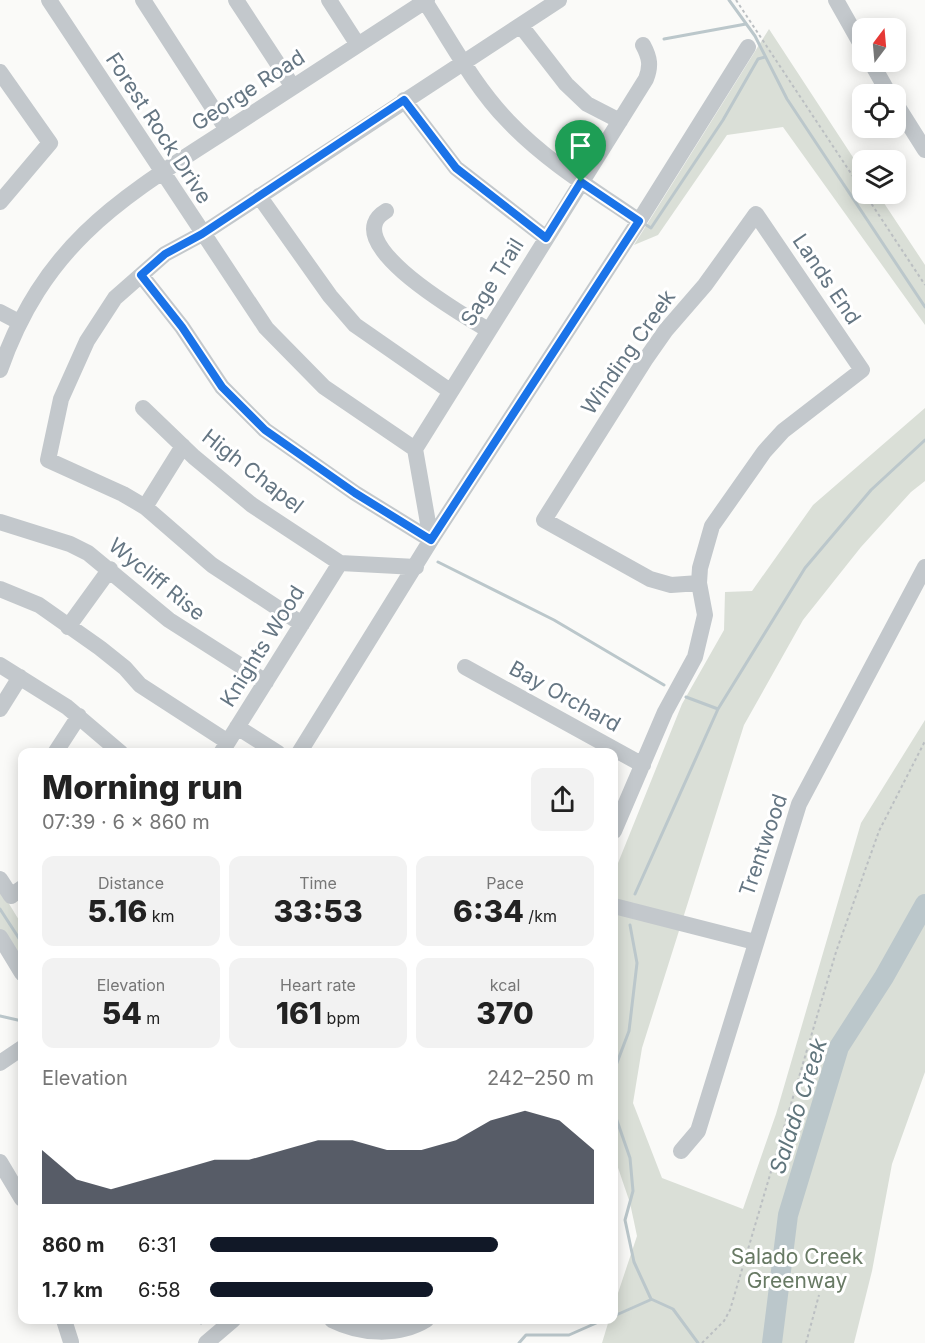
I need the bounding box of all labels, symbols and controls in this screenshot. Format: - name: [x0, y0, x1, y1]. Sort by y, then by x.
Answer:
- north arrow: [852, 18, 906, 72]
- map controls: [852, 18, 906, 204]
- street label: George Road: [187, 44, 309, 136]
- street label: Forest Rock Drive: [101, 48, 217, 208]
- button: locate: [852, 84, 906, 138]
- pin: [555, 120, 606, 182]
- icon: arrive: [564, 129, 597, 162]
- button: layers: [852, 150, 906, 204]
- street label: Lands End: [788, 229, 866, 329]
- street label: Sage Trail: [455, 234, 529, 330]
- street label: Winding Creek: [576, 285, 680, 419]
- street label: High Chapel: [197, 424, 309, 518]
- street label: Wycliff Rise: [104, 533, 210, 625]
- street label: Knights Wood: [215, 581, 309, 711]
- street label: Bay Orchard: [505, 655, 625, 737]
- text: Morning run: [42, 767, 243, 807]
- button: share: [531, 768, 594, 831]
- street label: Trentwood: [734, 791, 792, 899]
- text: 07:39 · 6 × 860 m: [42, 810, 210, 834]
- text: Distance: [98, 873, 164, 893]
- text: Time: [299, 873, 337, 893]
- text: Pace: [486, 873, 524, 893]
- text: 5.16: [87, 893, 147, 929]
- text: 33:53: [273, 893, 363, 929]
- text: 6:34: [453, 893, 524, 929]
- text: km: [147, 906, 175, 926]
- text: /km: [524, 906, 557, 926]
- text: Elevation: [97, 975, 165, 995]
- text: Heart rate: [280, 975, 356, 995]
- text: kcal: [490, 975, 520, 995]
- text: 54: [102, 995, 142, 1031]
- text: 161: [276, 995, 322, 1031]
- text: 370: [476, 995, 534, 1031]
- text: m: [142, 1008, 160, 1028]
- text: bpm: [322, 1008, 360, 1028]
- water label: Salado Creek: [764, 1034, 832, 1177]
- text: Elevation: [42, 1066, 128, 1090]
- text: 242–250 m: [487, 1066, 594, 1090]
- text: 860 m: [42, 1233, 104, 1257]
- text: 6:31: [138, 1233, 177, 1257]
- park label: Salado Creek Greenway: [731, 1244, 864, 1293]
- text: 1.7 km: [42, 1278, 103, 1302]
- text: 6:58: [138, 1278, 181, 1302]

